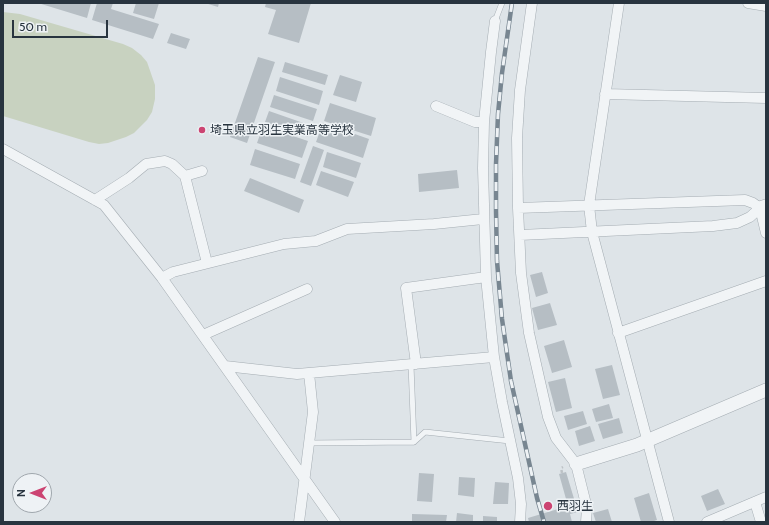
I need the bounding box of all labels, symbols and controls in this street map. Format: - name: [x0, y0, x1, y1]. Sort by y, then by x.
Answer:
- scale bar: [14, 12, 110, 38]
- text: 50 m: [19, 19, 47, 34]
- place label: 埼玉県立羽生実業高等学校: [210, 123, 354, 137]
- marker: 埼玉県立羽生実業高等学校: [197, 125, 207, 135]
- north arrow: [12, 473, 52, 513]
- text: N: [14, 489, 28, 497]
- place label: 西羽生: [557, 499, 593, 513]
- marker: 西羽生: [542, 500, 554, 512]

